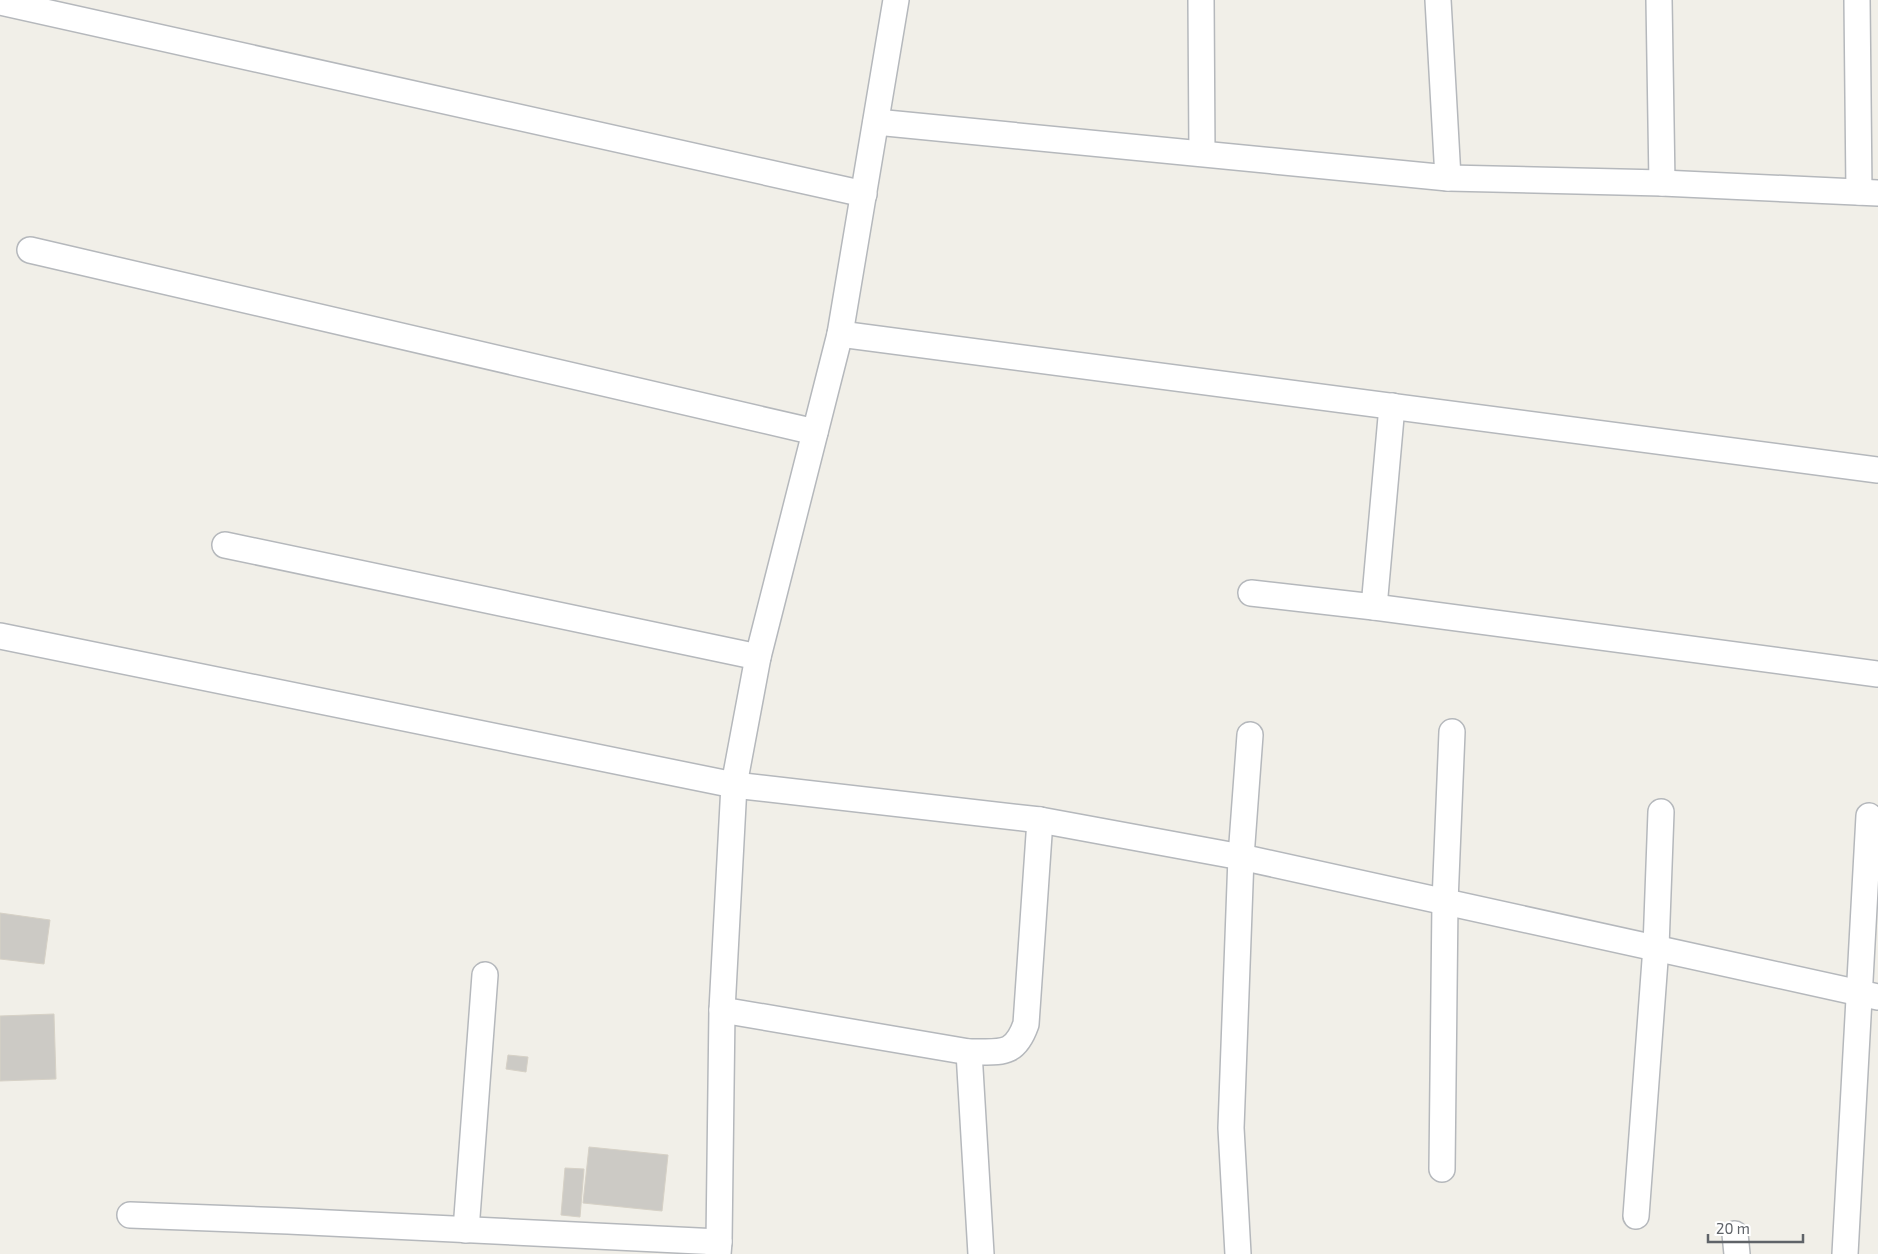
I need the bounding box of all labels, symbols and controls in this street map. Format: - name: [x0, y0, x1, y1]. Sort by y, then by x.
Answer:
- scale bar: [1708, 1212, 1803, 1244]
- text: 20 m: [1716, 1219, 1750, 1237]

